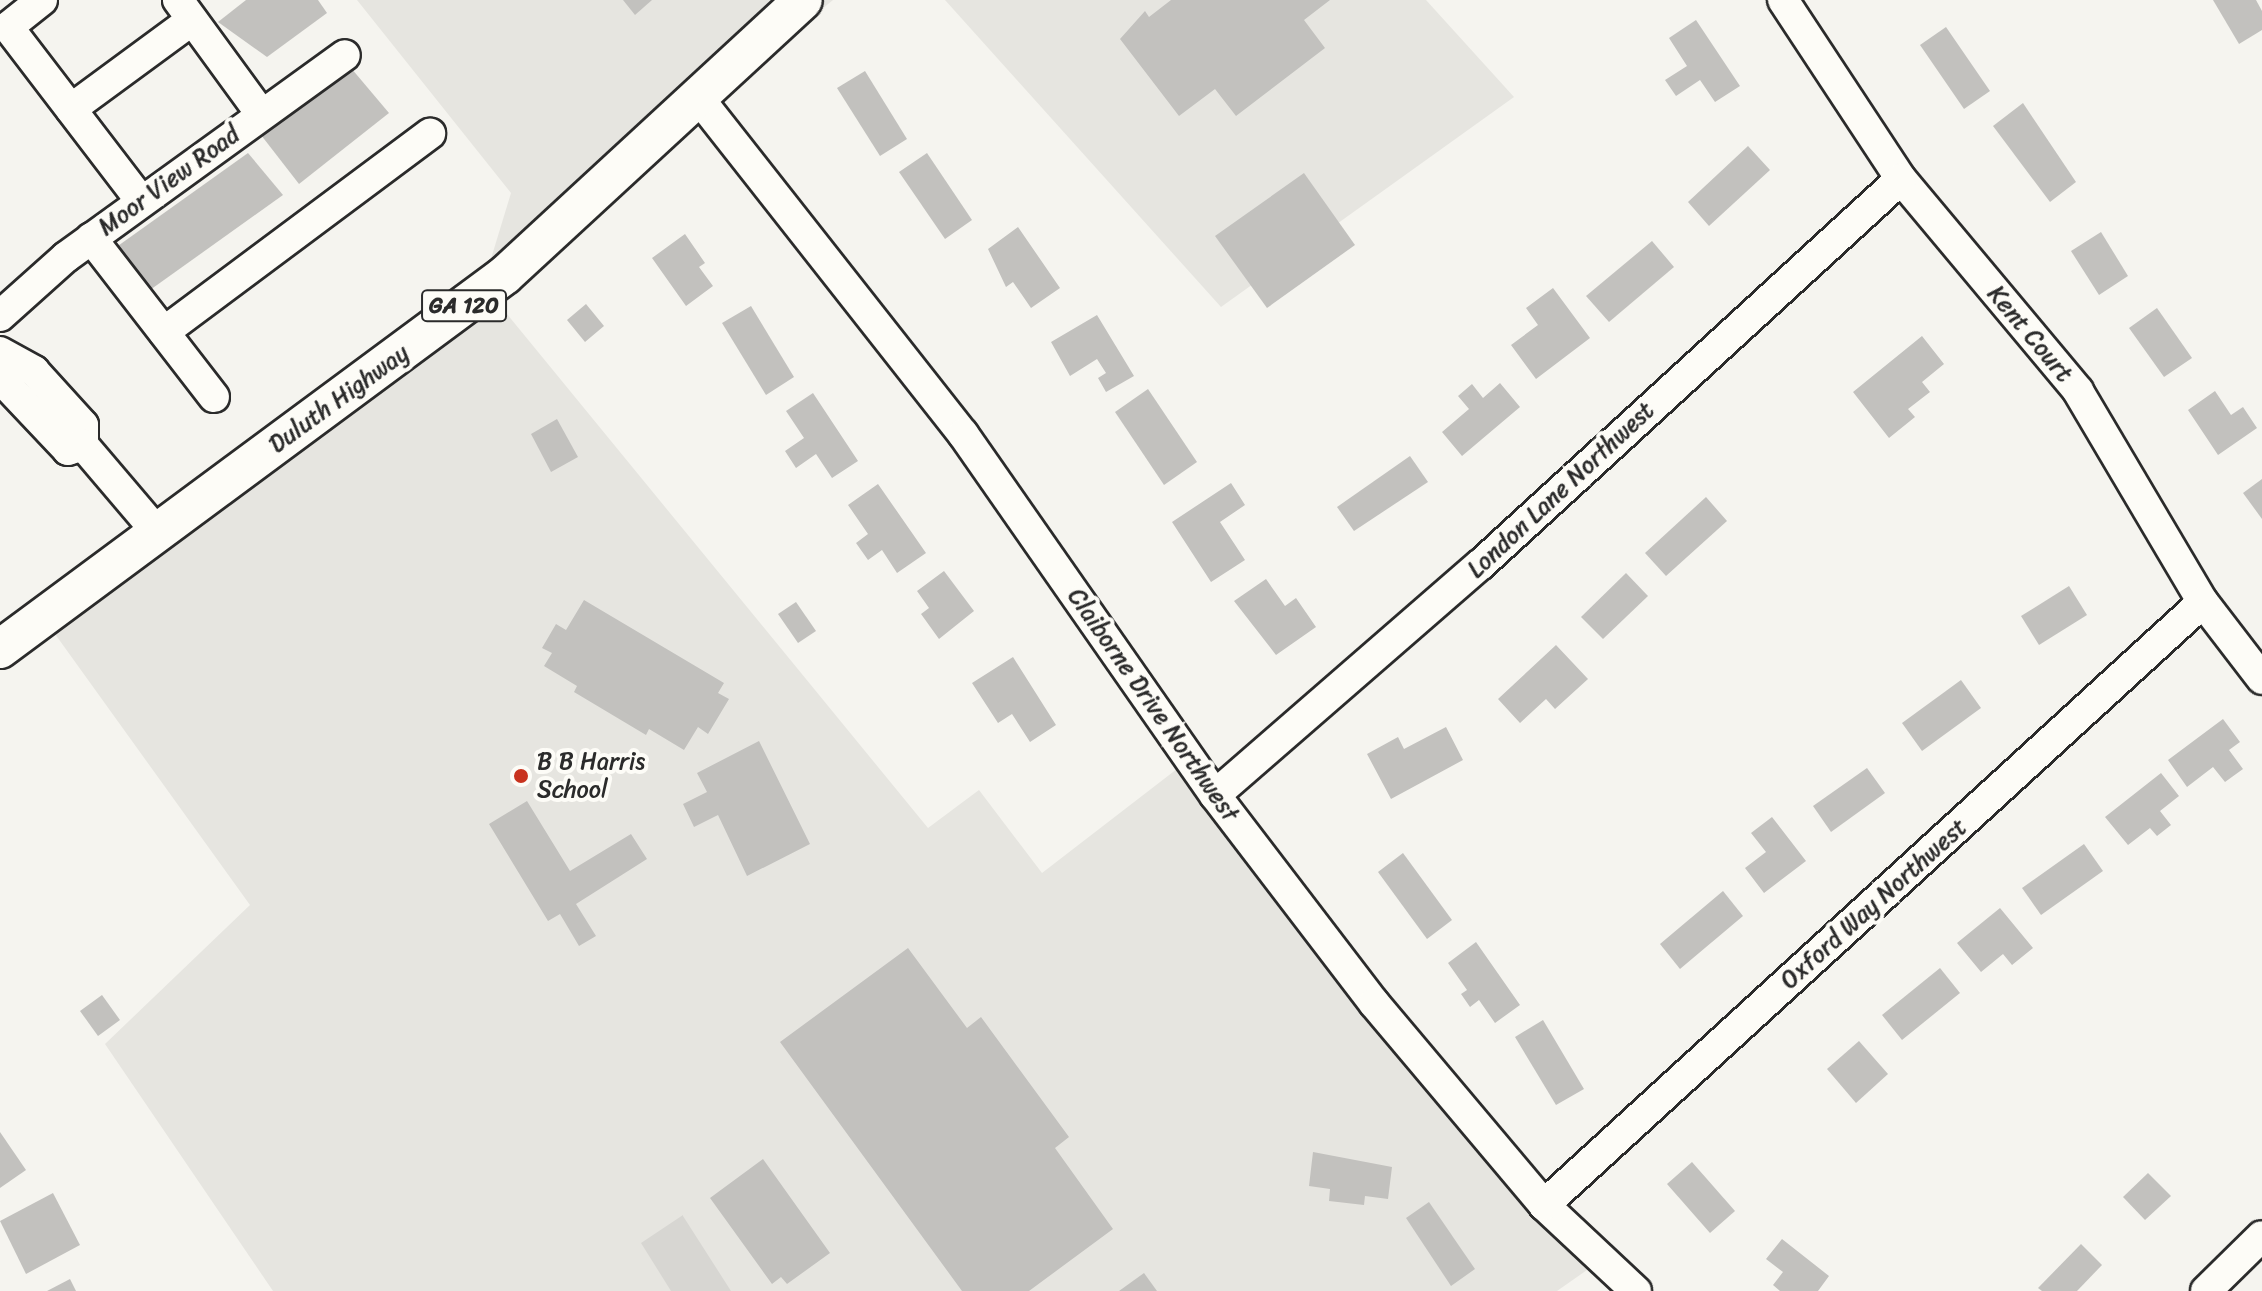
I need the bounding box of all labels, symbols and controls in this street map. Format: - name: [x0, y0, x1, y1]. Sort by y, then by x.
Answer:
- street label: Moor View Road: [93, 120, 245, 242]
- street label: Kent Court: [1981, 280, 2079, 388]
- road number: GA 120: [420, 288, 508, 324]
- street label: Duluth Highway: [264, 339, 414, 459]
- street label: London Lane Northwest: [1461, 395, 1661, 585]
- street label: Claiborne Drive Northwest: [1061, 583, 1245, 827]
- place label: B B Harris School: [537, 748, 645, 804]
- marker: B B Harris School: [512, 767, 530, 785]
- street label: Oxford Way Northwest: [1775, 813, 1973, 995]

